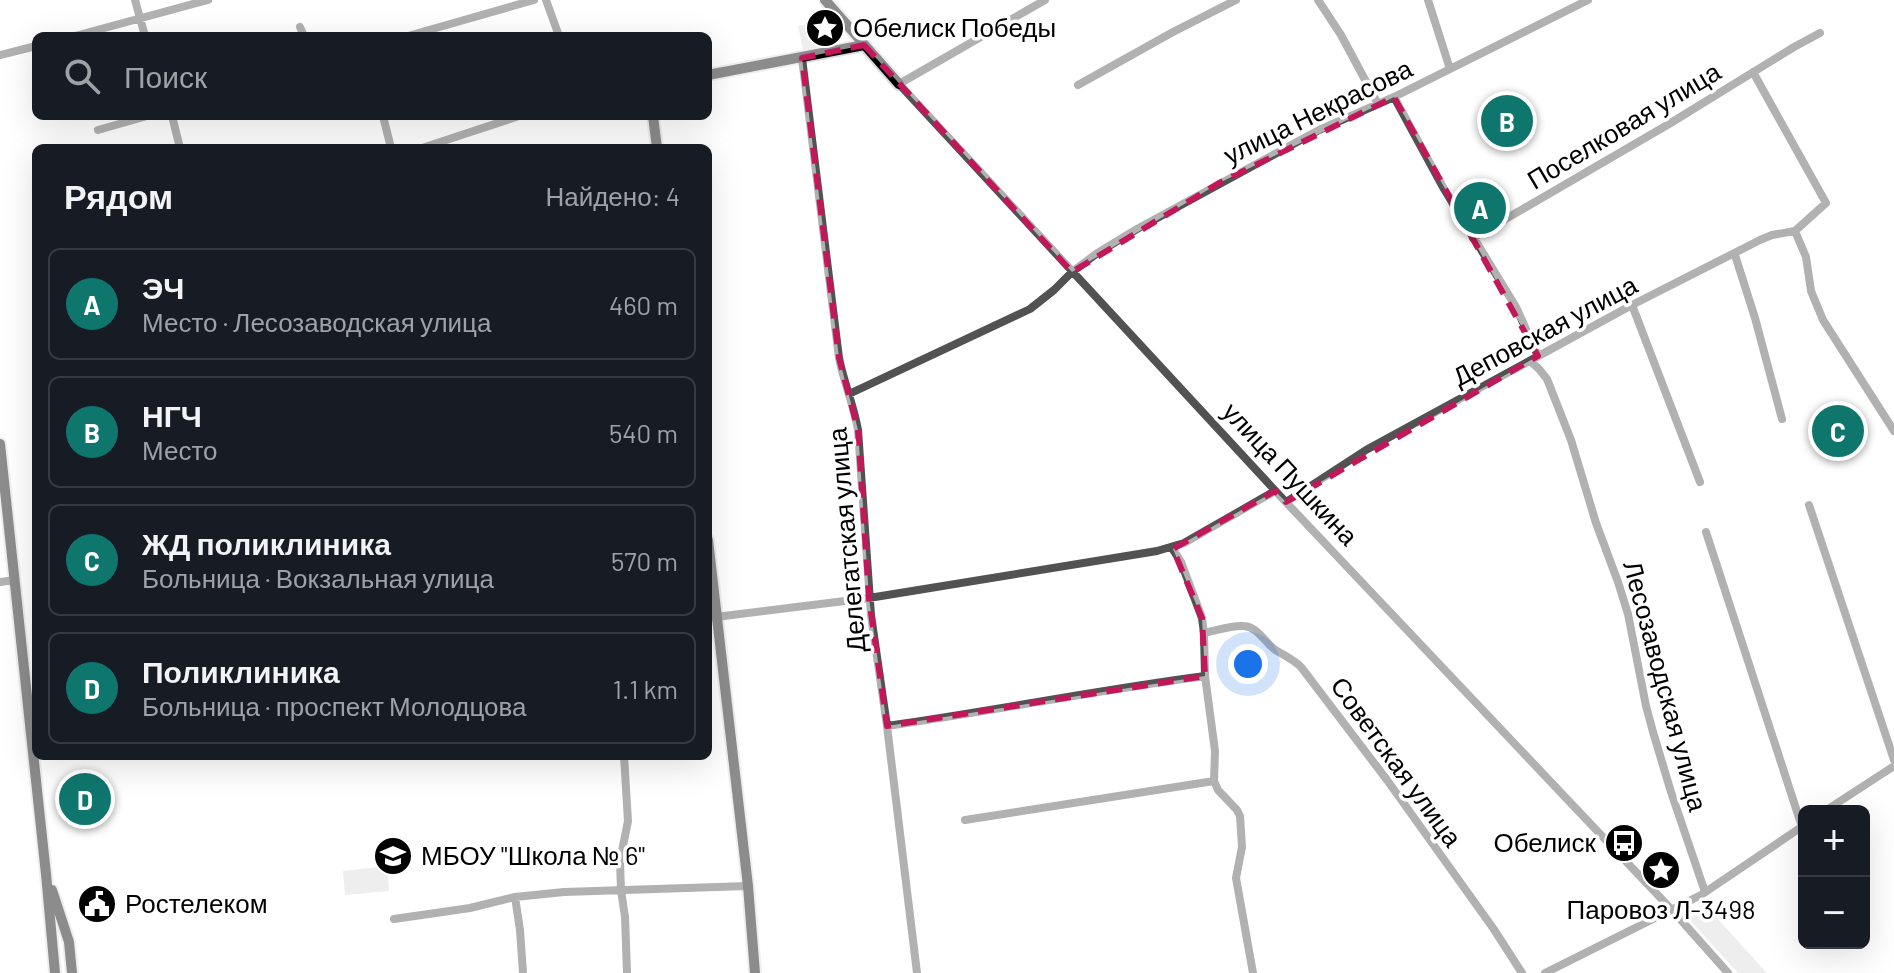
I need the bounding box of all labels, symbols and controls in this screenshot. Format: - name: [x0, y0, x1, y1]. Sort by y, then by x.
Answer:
- place icon: Обелиск Победы: [804, 7, 846, 49]
- place label: Обелиск Победы: [853, 11, 1056, 42]
- search box: [32, 32, 712, 120]
- street label: улица Некрасова: [1218, 51, 1417, 170]
- icon: search: [60, 54, 104, 98]
- street label: Поселковая улица: [1521, 55, 1726, 195]
- text: Поиск: [124, 58, 207, 94]
- pin: B: [1481, 91, 1533, 151]
- text: Рядом: [64, 175, 173, 216]
- pin: A: [1454, 178, 1506, 238]
- text: Найдено: 4: [545, 180, 680, 211]
- street label: Деповская улица: [1447, 268, 1642, 391]
- text: ЭЧ: [142, 269, 184, 305]
- text: A: [83, 289, 101, 320]
- text: 460 m: [609, 289, 678, 320]
- text: Место · Лесозаводская улица: [142, 306, 491, 337]
- street label: улица Пушкина: [1217, 395, 1366, 551]
- text: НГЧ: [142, 397, 202, 433]
- pin: C: [1812, 401, 1864, 461]
- text: B: [84, 417, 100, 448]
- text: 540 m: [609, 417, 678, 448]
- street label: Делегатская улица: [820, 426, 871, 654]
- text: Место: [142, 434, 218, 465]
- text: ЖД поликлиника: [142, 525, 391, 561]
- text: C: [84, 545, 100, 576]
- text: 570 m: [611, 545, 678, 576]
- street label: Лесозаводская улица: [1618, 557, 1715, 815]
- text: Больница · Вокзальная улица: [142, 562, 494, 593]
- your location: [1228, 644, 1268, 684]
- text: Поликлиника: [142, 653, 340, 689]
- street label: Советская улица: [1325, 670, 1469, 852]
- text: D: [84, 673, 100, 704]
- text: 1.1 km: [613, 673, 678, 704]
- text: Больница · проспект Молодцова: [142, 690, 526, 721]
- pin: D: [59, 769, 111, 829]
- map controls: [1798, 805, 1870, 949]
- button: +: [1798, 805, 1870, 877]
- bus stop icon: Обелиск: [1603, 822, 1645, 864]
- place label: Обелиск: [1494, 826, 1597, 857]
- school or university icon: МБОУ "Школа № 6": [372, 835, 414, 877]
- place label: МБОУ "Школа № 6": [421, 839, 645, 870]
- place icon: Паровоз Л-3498: [1640, 849, 1682, 891]
- button: −: [1798, 877, 1870, 949]
- public building icon: Ростелеком: [76, 883, 118, 925]
- place label: Ростелеком: [125, 887, 268, 918]
- place label: Паровоз Л-3498: [1567, 893, 1756, 924]

